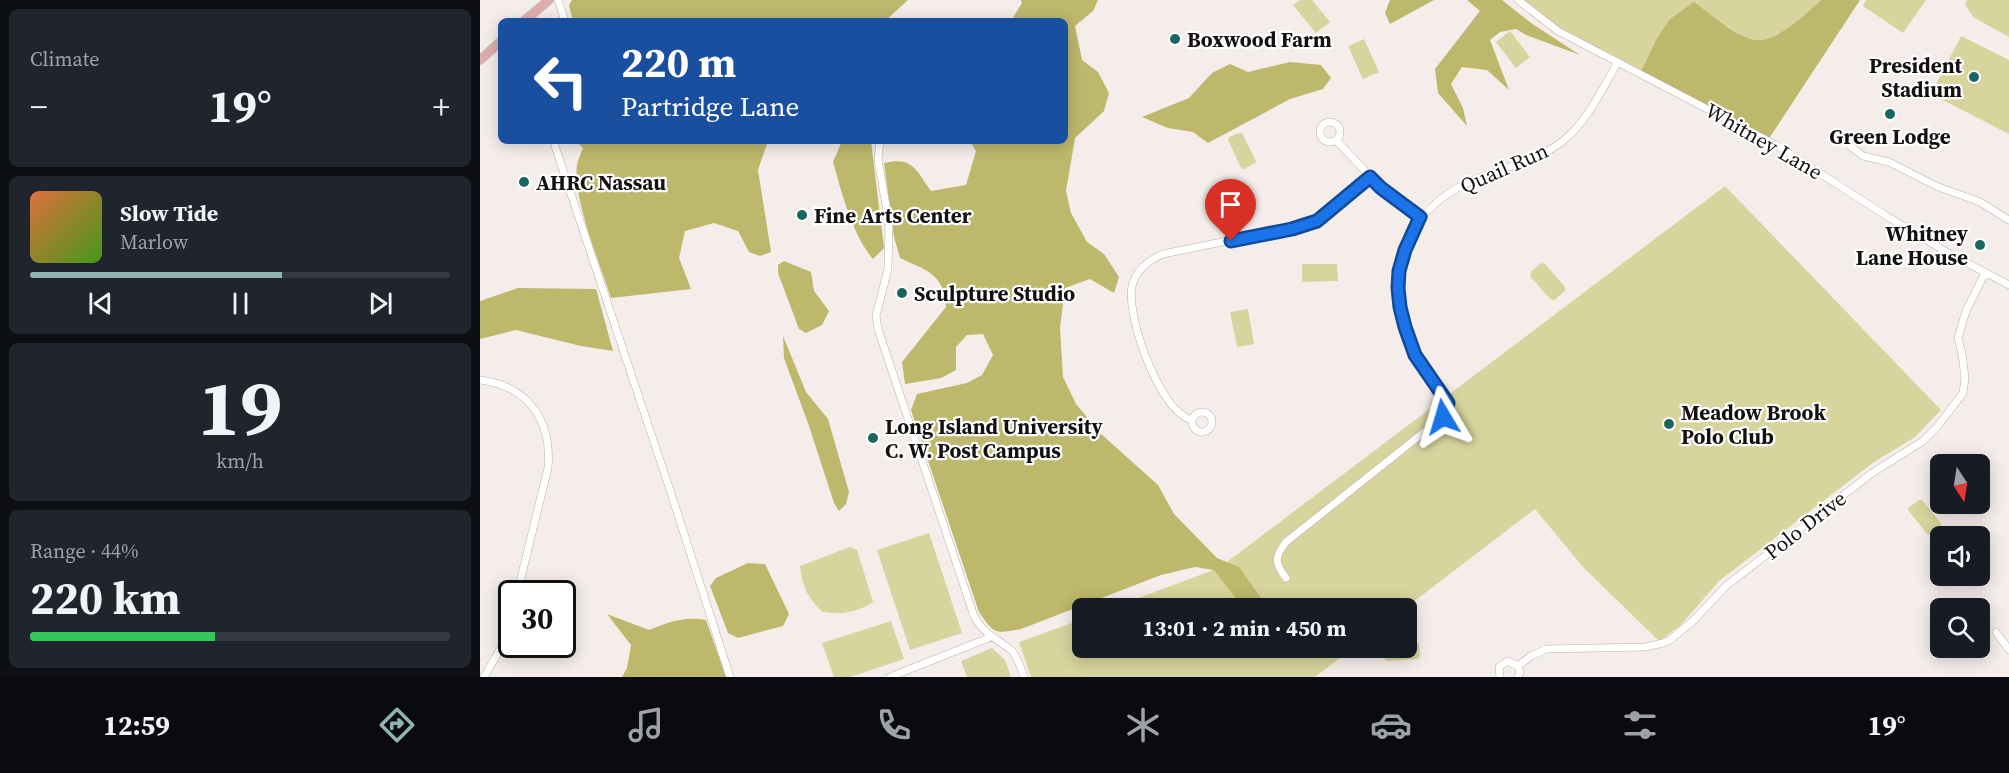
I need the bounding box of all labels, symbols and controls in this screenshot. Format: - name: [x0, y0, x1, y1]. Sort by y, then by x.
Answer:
- place label: Boxwood Farm: [1187, 25, 1332, 54]
- marker: Boxwood Farm: [1168, 32, 1182, 46]
- text: 220 m: [621, 33, 736, 91]
- icon: left: [522, 42, 600, 120]
- text: Climate: [30, 45, 99, 73]
- place label: President Stadium: [1869, 51, 1962, 104]
- marker: President Stadium: [1967, 70, 1981, 84]
- text: 19°: [208, 75, 272, 137]
- text: −: [30, 84, 48, 129]
- text: +: [432, 84, 450, 129]
- text: Partridge Lane: [621, 88, 799, 125]
- street label: Whitney Lane: [1700, 96, 1828, 186]
- marker: Green Lodge: [1883, 107, 1897, 121]
- place label: Green Lodge: [1829, 122, 1951, 151]
- street label: Quail Run: [1455, 136, 1553, 200]
- place label: AHRC Nassau: [536, 168, 666, 197]
- marker: AHRC Nassau: [517, 175, 531, 189]
- pin: [1205, 179, 1256, 241]
- icon: arrive: [1214, 188, 1247, 221]
- text: Slow Tide: [120, 198, 218, 228]
- place label: Fine Arts Center: [814, 201, 972, 230]
- marker: Fine Arts Center: [795, 208, 809, 222]
- place label: Whitney Lane House: [1856, 219, 1969, 272]
- text: Marlow: [120, 228, 188, 256]
- marker: Whitney Lane House: [1973, 238, 1987, 252]
- place label: Sculpture Studio: [914, 279, 1075, 308]
- marker: Sculpture Studio: [895, 286, 909, 300]
- icon: previous: [84, 287, 117, 320]
- icon: pause: [224, 287, 257, 320]
- icon: next: [364, 287, 397, 320]
- text: 19: [198, 354, 282, 461]
- position arrow: [1411, 385, 1475, 449]
- place label: Meadow Brook Polo Club: [1681, 398, 1826, 451]
- place label: Long Island University C. W. Post Campus: [885, 412, 1103, 465]
- marker: Meadow Brook Polo Club: [1662, 417, 1676, 431]
- marker: Long Island University C. W. Post Campus: [866, 431, 880, 445]
- text: km/h: [216, 447, 264, 475]
- north arrow: [1930, 454, 1990, 514]
- map controls: [1930, 454, 1990, 658]
- street label: Polo Drive: [1758, 484, 1852, 566]
- button: sound: [1930, 526, 1990, 586]
- text: Range · 44%: [30, 537, 139, 565]
- text: 220 km: [30, 567, 181, 629]
- speed limit sign: 30: [498, 580, 576, 658]
- button: search: [1930, 598, 1990, 658]
- text: 13:01 · 2 min · 450 m: [1143, 613, 1346, 643]
- icon: directions: [376, 704, 418, 746]
- icon: music: [625, 704, 667, 746]
- icon: phone: [873, 704, 915, 746]
- icon: climate: [1122, 704, 1164, 746]
- icon: car: [1370, 704, 1412, 746]
- icon: filters: [1619, 704, 1661, 746]
- text: 12:59: [103, 707, 170, 744]
- text: 19°: [1868, 707, 1906, 744]

